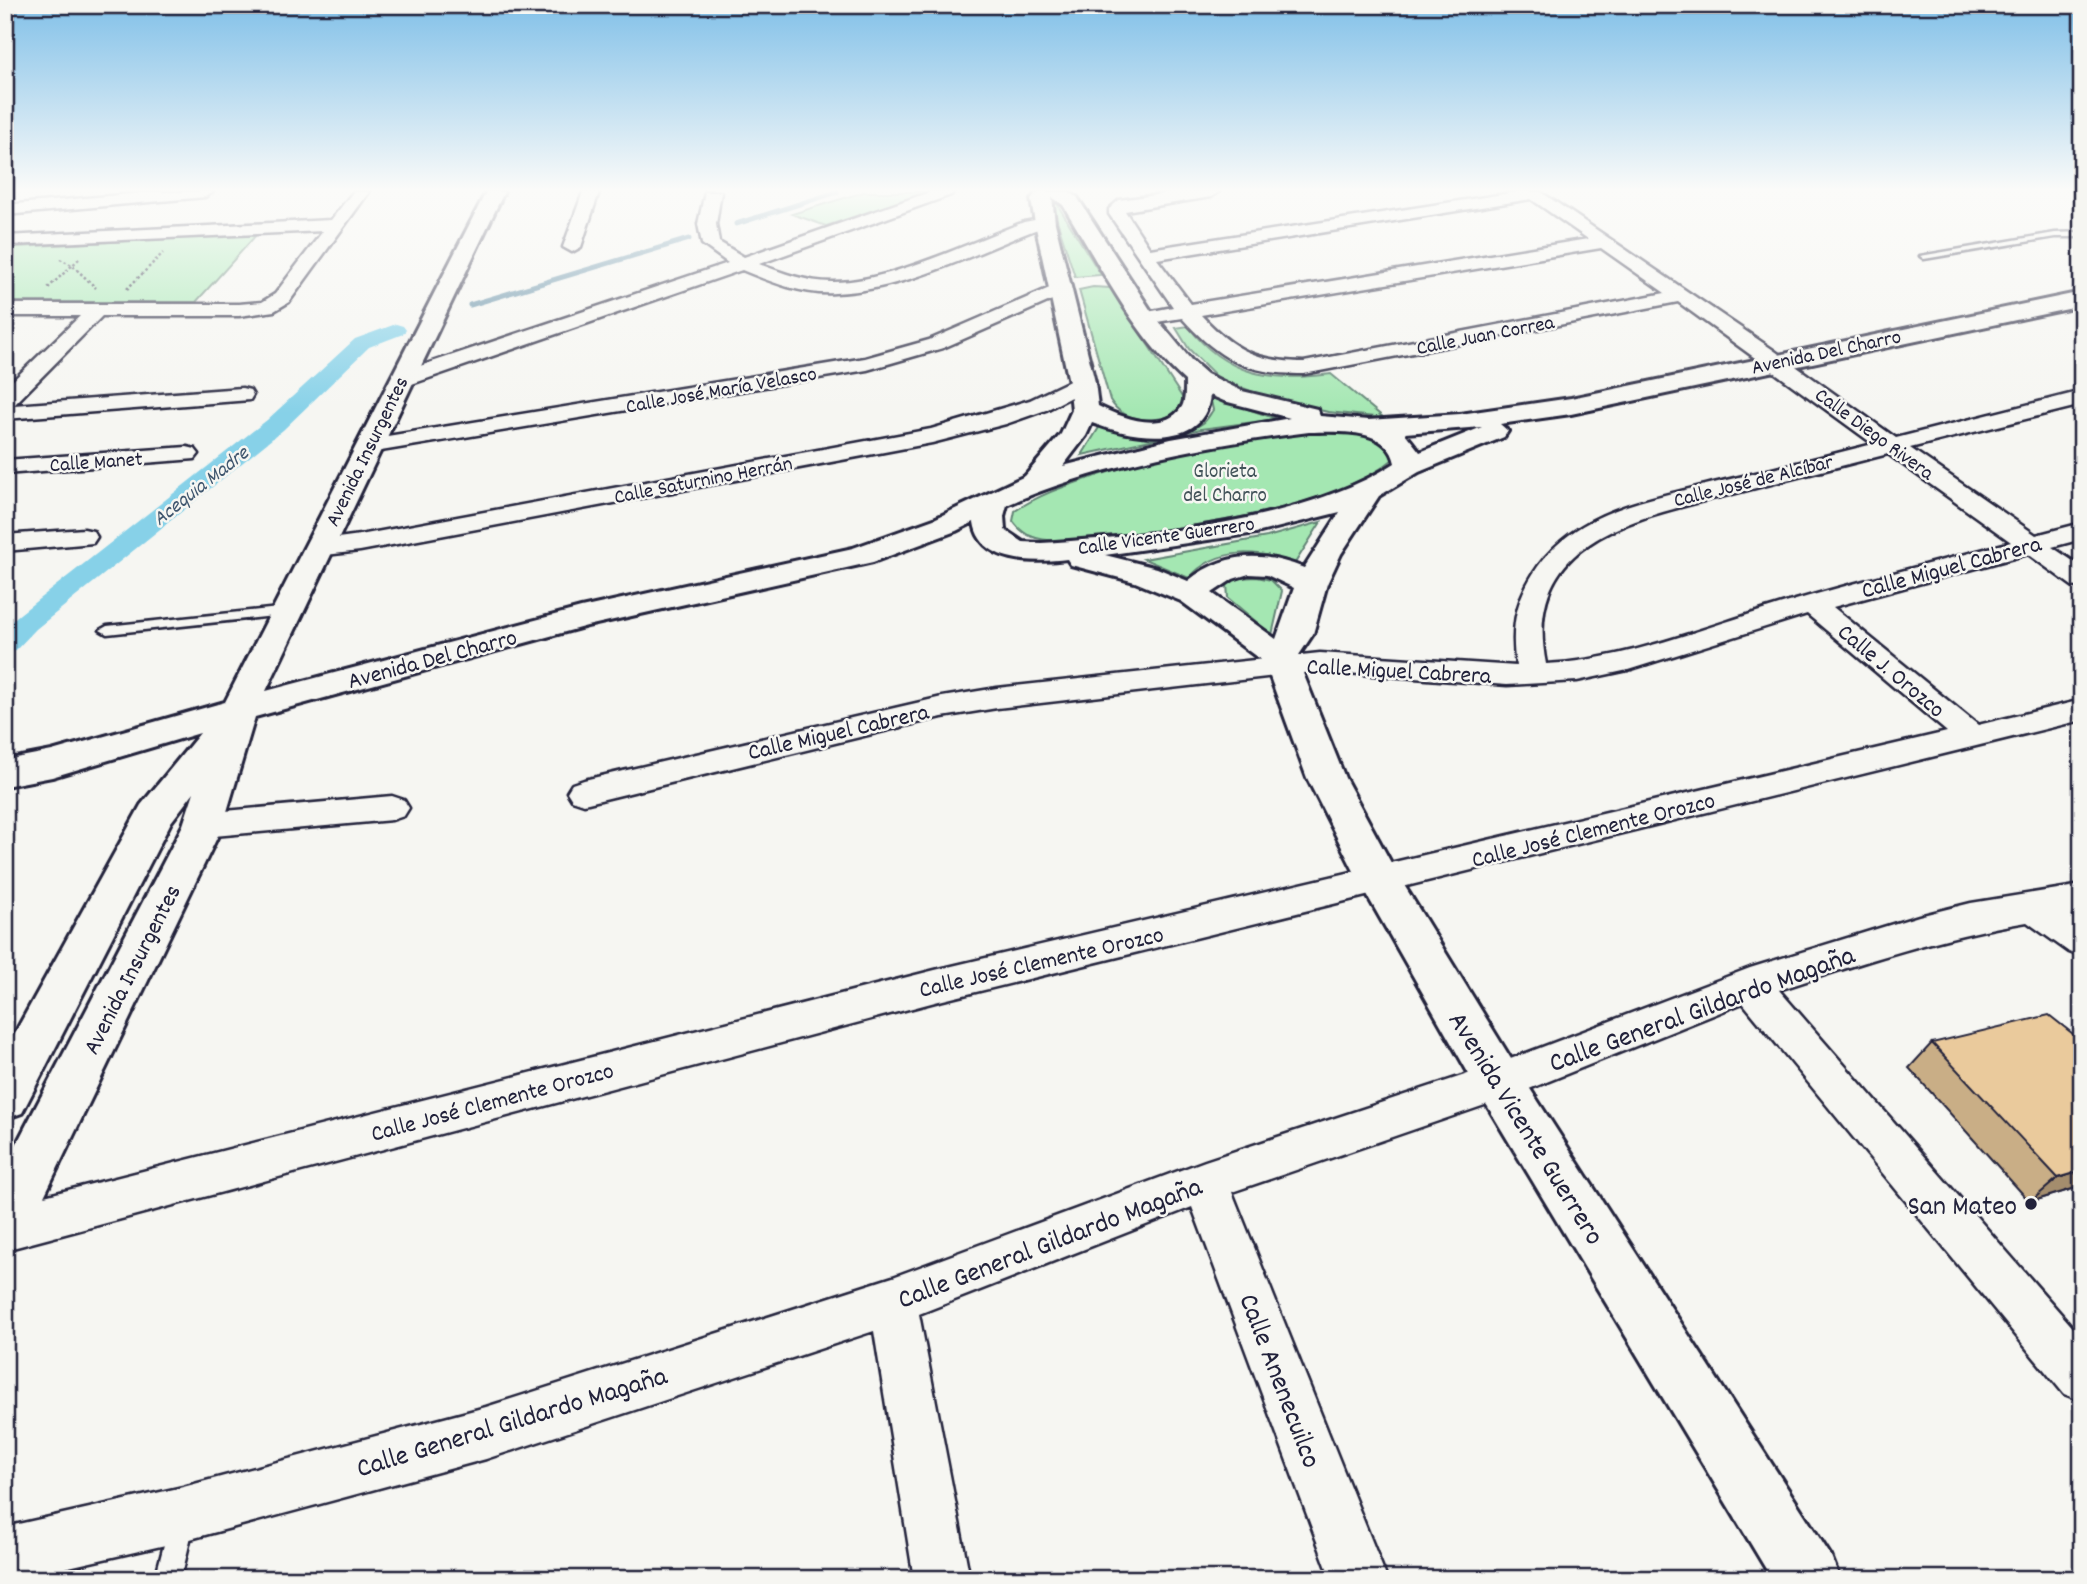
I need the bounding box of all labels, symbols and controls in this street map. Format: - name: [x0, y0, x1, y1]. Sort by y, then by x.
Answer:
- street label: Calle Juan Correa: [1414, 309, 1558, 365]
- street label: Avenida Del Charro: [1749, 323, 1904, 384]
- street label: Calle José María Velasco: [624, 360, 819, 424]
- street label: Avenida Insurgentes: [319, 372, 418, 532]
- street label: Calle Diego Rivera: [1807, 382, 1940, 490]
- water label: Acequia Madre: [147, 439, 258, 535]
- street label: Calle Manet: [49, 446, 144, 482]
- street label: Calle José de Alcíbar: [1671, 449, 1837, 517]
- street label: Calle Saturnino Herrán: [612, 450, 795, 514]
- park label: Glorieta del Charro: [1183, 458, 1267, 512]
- street label: Calle Vicente Guerrero: [1076, 511, 1257, 565]
- street label: Calle Miguel Cabrera: [1858, 528, 2046, 609]
- street label: Calle J. Orozco: [1829, 617, 1951, 728]
- street label: Avenida Del Charro: [344, 622, 521, 700]
- street label: Calle Miguel Cabrera: [1306, 651, 1493, 695]
- street label: Calle Miguel Cabrera: [745, 696, 933, 771]
- street label: Calle José Clemente Orozco: [1468, 785, 1719, 879]
- street label: Avenida Insurgentes: [76, 879, 191, 1061]
- street label: Calle José Clemente Orozco: [916, 919, 1167, 1009]
- street label: Calle General Gildardo Magaña: [1544, 937, 1862, 1086]
- street label: Avenida Vicente Guerrero: [1436, 1005, 1612, 1254]
- street label: Calle José Clemente Orozco: [368, 1055, 618, 1153]
- street label: Calle General Gildardo Magaña: [893, 1169, 1210, 1322]
- place label: San Mateo: [1908, 1189, 2017, 1229]
- marker: San Mateo: [2023, 1196, 2039, 1212]
- street label: Calle Anenecuilco: [1226, 1289, 1329, 1475]
- street label: Calle General Gildardo Magaña: [352, 1358, 674, 1491]

